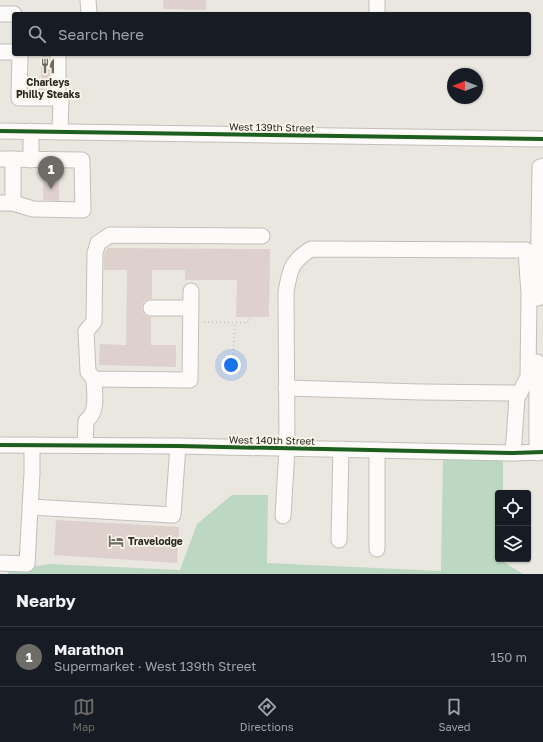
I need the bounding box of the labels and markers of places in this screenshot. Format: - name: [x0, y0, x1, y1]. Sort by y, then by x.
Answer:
- restaurant icon: Charleys Philly Steaks: [39, 57, 57, 75]
- place label: Charleys Philly Steaks: [16, 76, 80, 100]
- pin: 1: [38, 156, 64, 189]
- hotel icon: Travelodge: [107, 532, 125, 550]
- place label: Travelodge: [128, 535, 183, 547]

